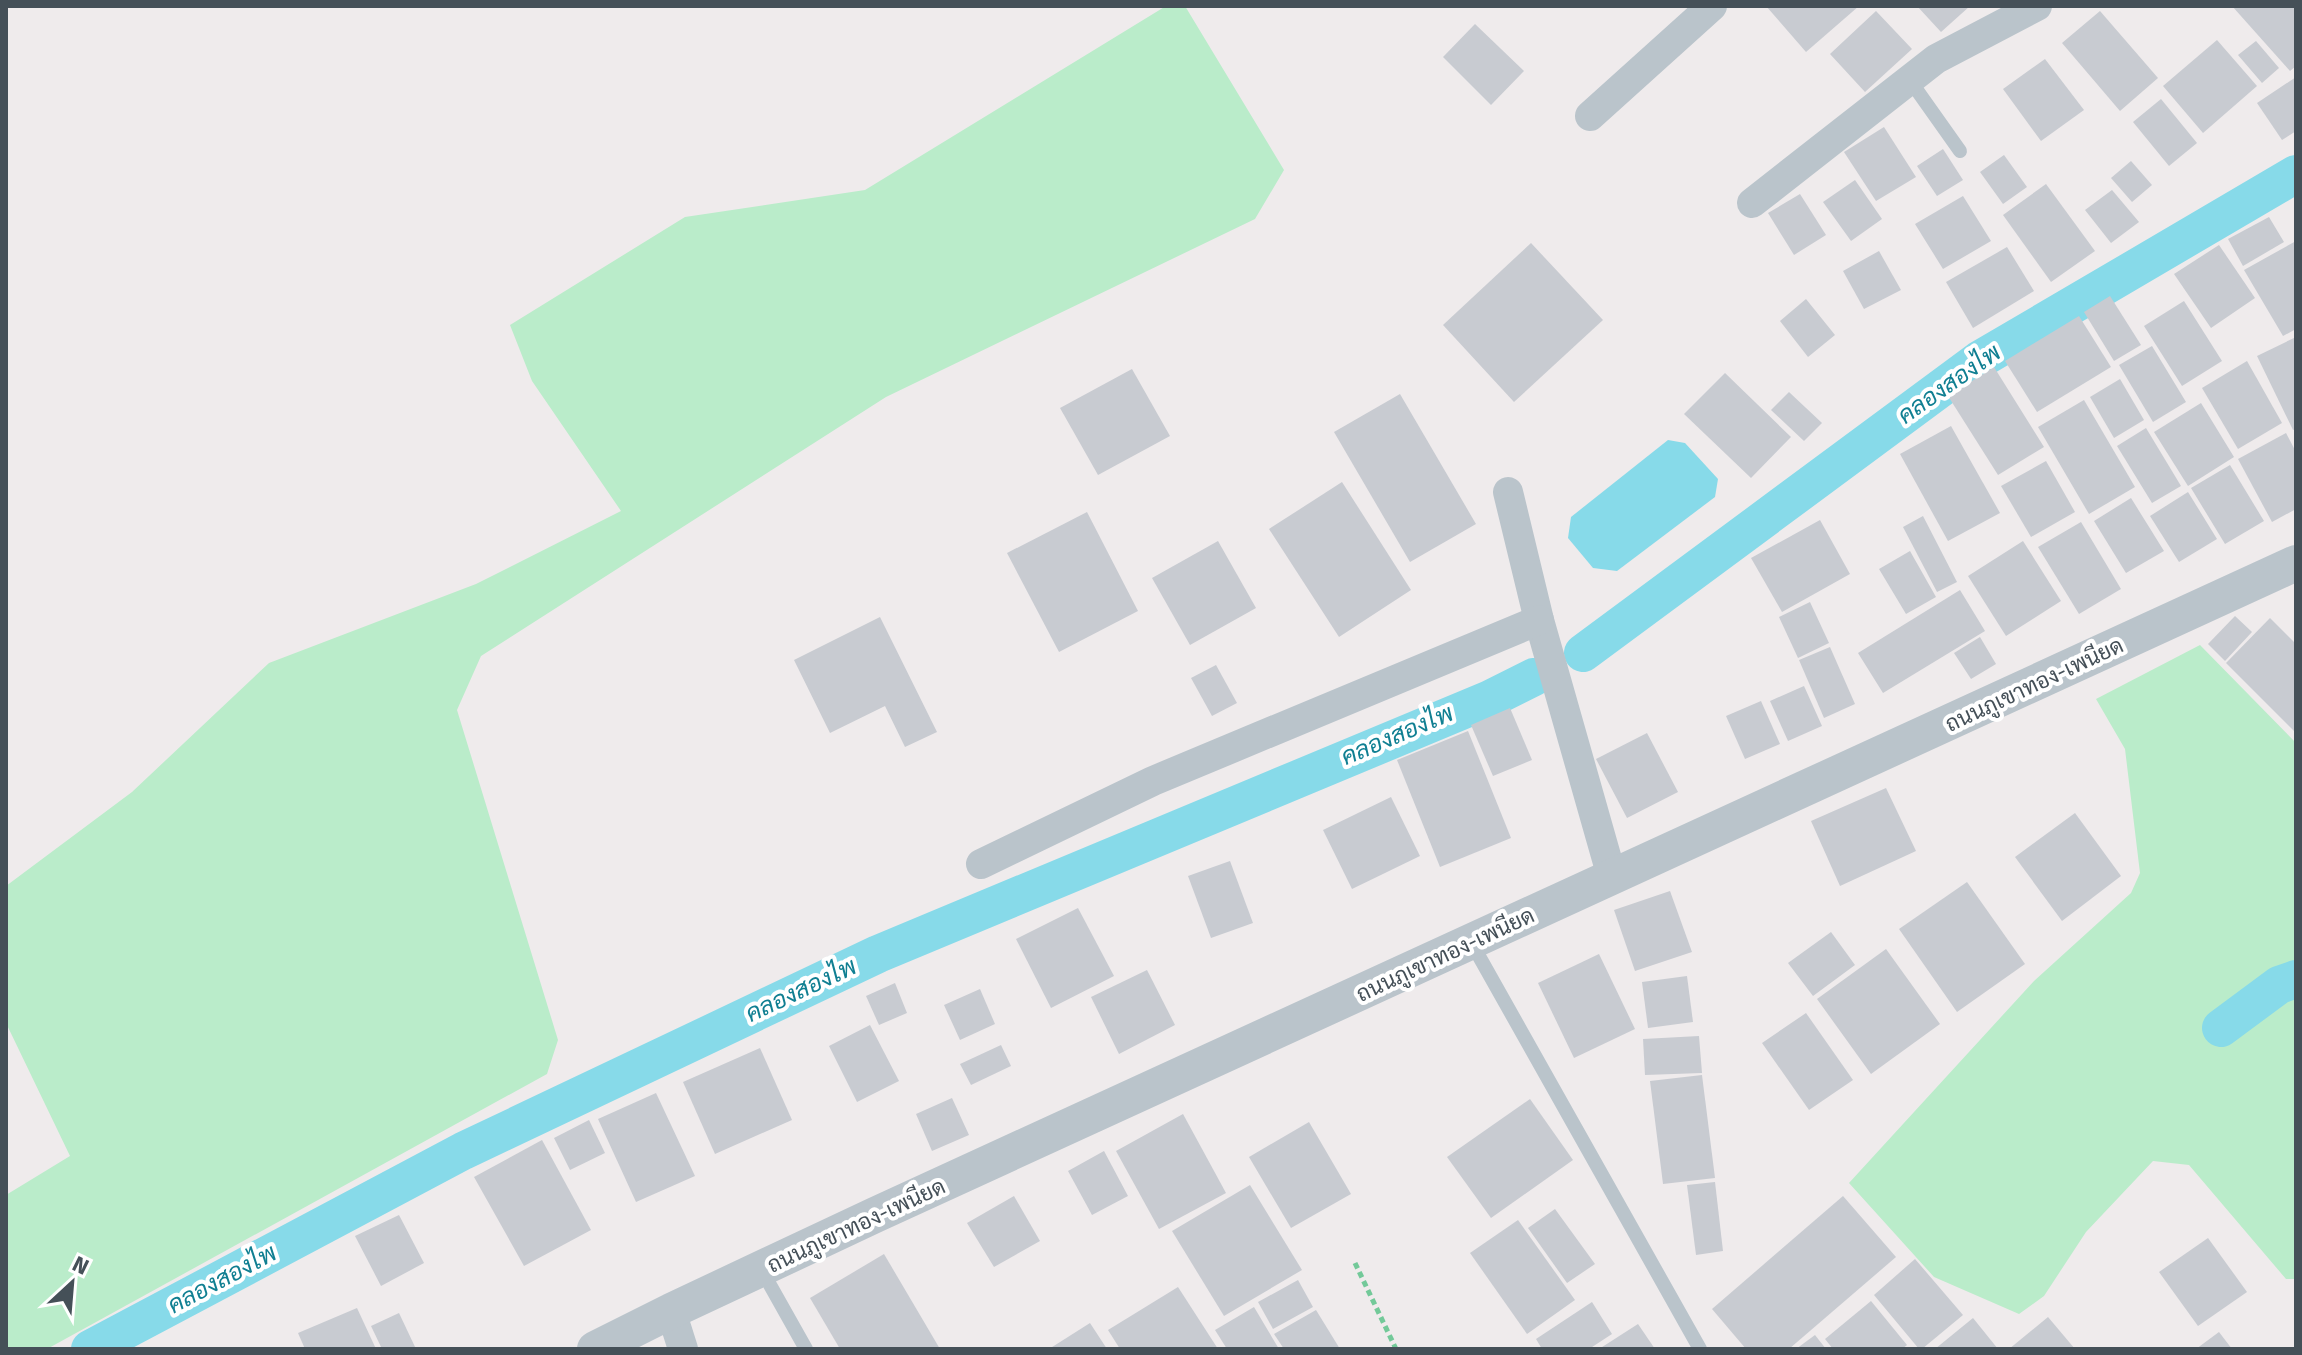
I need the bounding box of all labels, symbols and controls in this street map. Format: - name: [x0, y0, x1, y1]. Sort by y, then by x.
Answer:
- water label: คลองสองไพ: [1891, 337, 2006, 430]
- street label: ถนนภูเขาทอง-เพนียด: [1941, 631, 2128, 739]
- water label: คลองสองไพ: [1336, 697, 1457, 771]
- street label: ถนนภูเขาทอง-เพนียด: [1352, 901, 1539, 1009]
- water label: คลองสองไพ: [740, 950, 861, 1028]
- street label: ถนนภูเขาทอง-เพนียด: [763, 1172, 950, 1280]
- water label: คลองสองไพ: [162, 1237, 281, 1319]
- north arrow: [32, 1243, 112, 1323]
- text: N: [68, 1250, 93, 1281]

